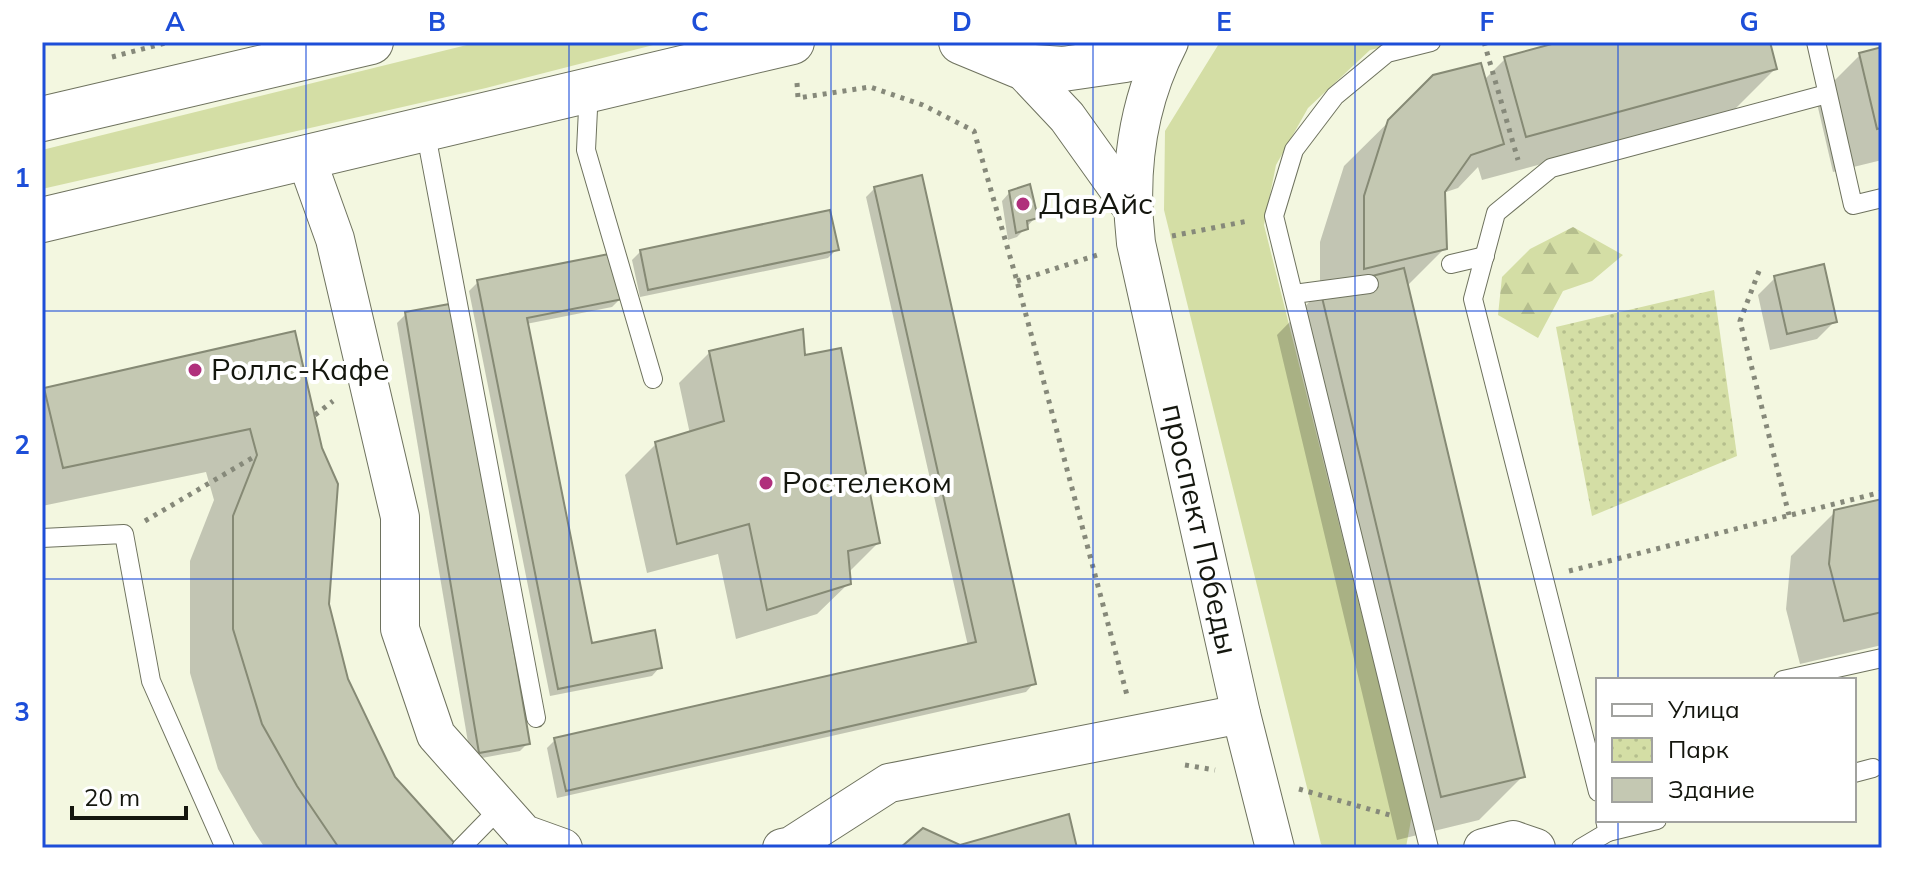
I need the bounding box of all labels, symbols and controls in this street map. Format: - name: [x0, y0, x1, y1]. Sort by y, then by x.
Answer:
- text: A: [165, 5, 185, 38]
- text: B: [428, 5, 446, 38]
- text: C: [691, 5, 709, 38]
- text: D: [952, 5, 972, 38]
- text: E: [1216, 5, 1232, 38]
- text: F: [1480, 5, 1495, 38]
- text: G: [1739, 5, 1759, 38]
- text: 1: [14, 161, 30, 194]
- place label: ДавАйс: [1039, 184, 1153, 222]
- marker: ДавАйс: [1014, 195, 1032, 213]
- place label: Роллс-Кафе: [211, 350, 390, 388]
- marker: Роллс-Кафе: [186, 361, 204, 379]
- street label: проспект Победы: [1154, 400, 1247, 658]
- text: 2: [14, 428, 30, 461]
- place label: Ростелеком: [782, 463, 952, 501]
- marker: Ростелеком: [757, 474, 775, 492]
- legend: [1596, 678, 1856, 822]
- text: Улица: [1667, 694, 1740, 724]
- text: 3: [14, 695, 30, 728]
- text: Парк: [1668, 734, 1729, 764]
- scale bar: [72, 770, 186, 820]
- text: Здание: [1668, 774, 1755, 804]
- text: 20 m: [84, 782, 140, 812]

